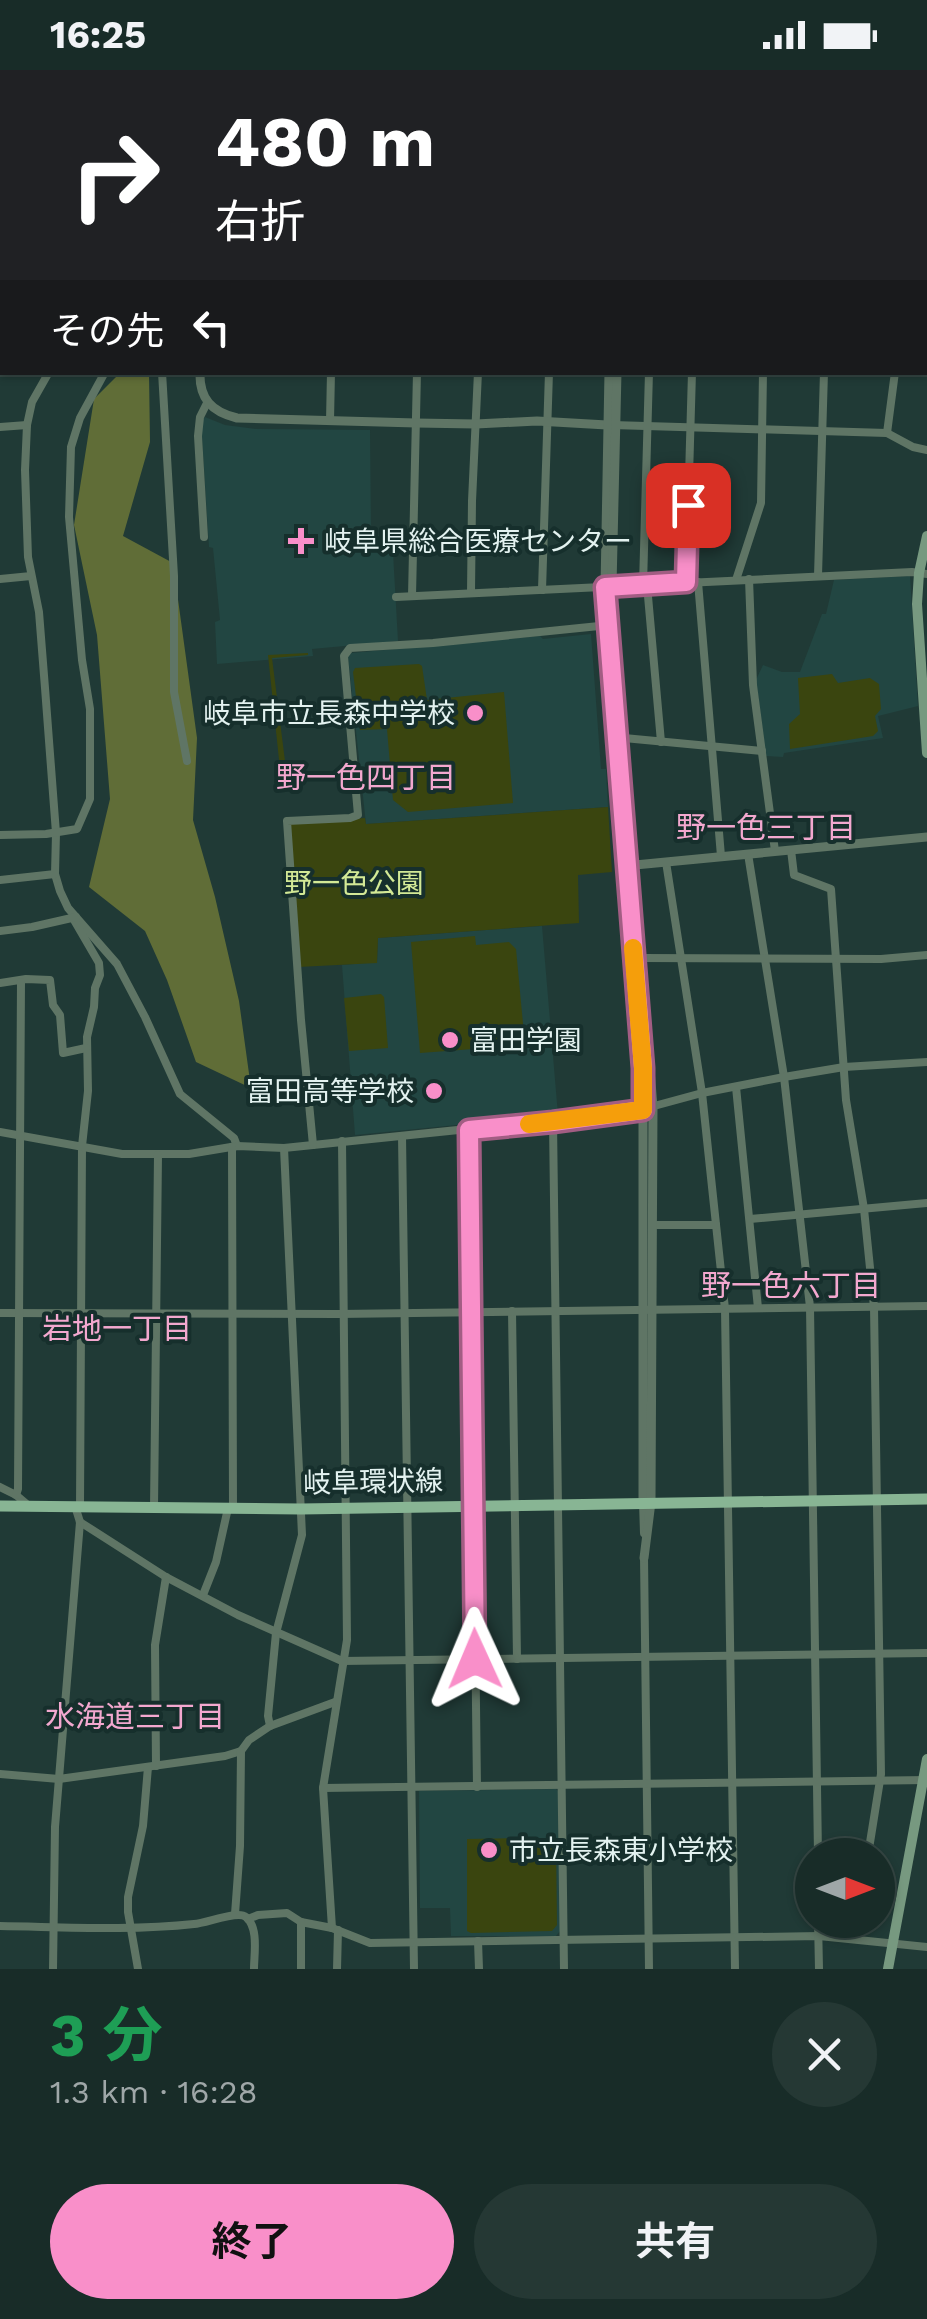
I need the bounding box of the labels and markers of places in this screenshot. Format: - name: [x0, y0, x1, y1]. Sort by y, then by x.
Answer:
- pin: [646, 463, 731, 548]
- place label: 岐阜県総合医療センター: [324, 525, 632, 558]
- marker: 岐阜県総合医療センター: [288, 528, 314, 554]
- place label: 岐阜市立長森中学校: [203, 697, 455, 730]
- marker: 岐阜市立長森中学校: [464, 702, 486, 724]
- place label: 富田学園: [470, 1024, 582, 1057]
- marker: 富田学園: [439, 1029, 461, 1051]
- place label: 富田高等学校: [246, 1075, 414, 1108]
- marker: 富田高等学校: [423, 1080, 445, 1102]
- place label: 市立長森東小学校: [509, 1834, 733, 1867]
- marker: 市立長森東小学校: [478, 1839, 500, 1861]

